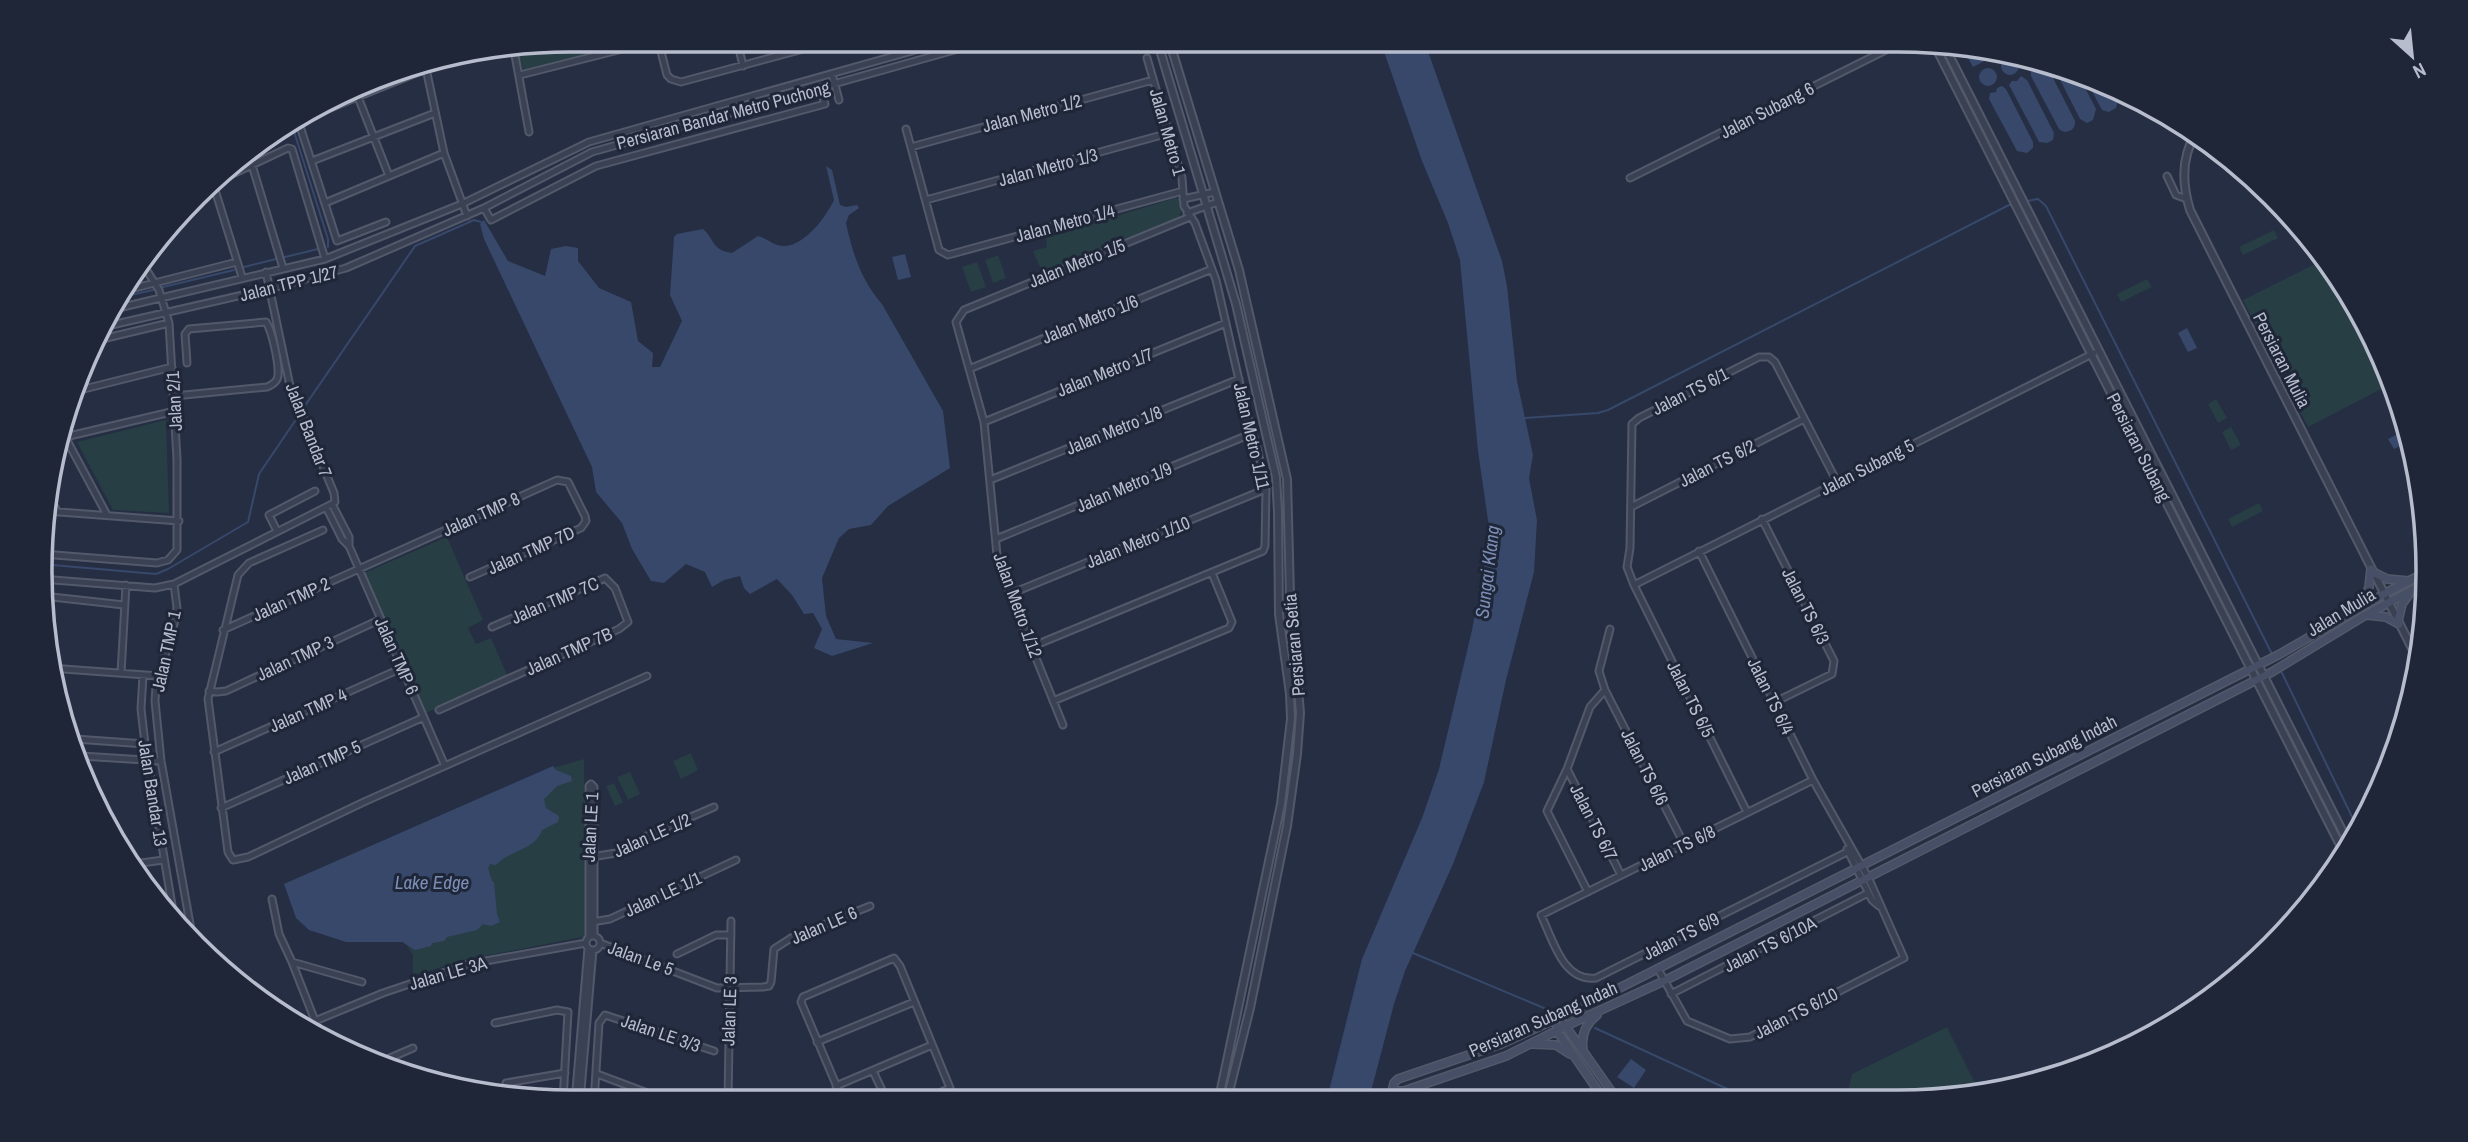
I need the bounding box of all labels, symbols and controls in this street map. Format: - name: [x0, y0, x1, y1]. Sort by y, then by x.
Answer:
- north arrow: [2377, 21, 2447, 91]
- text: N: [2409, 57, 2431, 85]
- street label: Persiaran Bandar Metro Puchong: [614, 74, 833, 156]
- street label: Jalan Subang 6: [1716, 76, 1818, 144]
- street label: Jalan Metro 1: [1144, 86, 1193, 179]
- street label: Jalan Metro 1/2: [980, 88, 1084, 138]
- street label: Jalan Metro 1/3: [996, 142, 1100, 192]
- street label: Jalan Metro 1/4: [1013, 198, 1117, 248]
- street label: Jalan Metro 1/5: [1025, 232, 1129, 294]
- street label: Jalan TPP 1/27: [237, 259, 341, 307]
- street label: Jalan Metro 1/6: [1038, 288, 1142, 350]
- street label: Persiaran Mulia: [2247, 308, 2317, 412]
- street label: Jalan Metro 1/7: [1053, 341, 1157, 403]
- street label: Jalan TS 6/1: [1648, 361, 1733, 421]
- street label: Jalan 2/1: [160, 370, 188, 432]
- street label: Jalan Bandar 7: [280, 379, 338, 481]
- street label: Jalan Metro 1/11: [1228, 380, 1277, 493]
- street label: Persiaran Subang: [2101, 388, 2178, 506]
- street label: Jalan Metro 1/8: [1062, 399, 1166, 461]
- street label: Jalan TS 6/2: [1675, 433, 1759, 493]
- street label: Jalan Subang 5: [1816, 433, 1918, 501]
- street label: Jalan Metro 1/9: [1072, 456, 1176, 518]
- street label: Jalan TMP 8: [438, 486, 524, 542]
- street label: Jalan Metro 1/10: [1082, 510, 1194, 574]
- street label: Jalan TMP 7D: [483, 520, 579, 580]
- water label: Sungai Klang: [1468, 524, 1506, 620]
- street label: Jalan Metro 1/12: [987, 549, 1049, 661]
- street label: Jalan TS 6/3: [1776, 564, 1836, 648]
- street label: Jalan TMP 7C: [507, 570, 603, 630]
- street label: Jalan TMP 2: [248, 571, 334, 627]
- street label: Jalan Mulia: [2302, 582, 2380, 642]
- street label: Persiaran Setia: [1277, 593, 1311, 697]
- street label: Jalan TMP 1: [145, 607, 187, 694]
- street label: Jalan TMP 6: [369, 613, 425, 699]
- street label: Jalan TMP 7B: [522, 621, 616, 681]
- street label: Jalan TMP 3: [252, 629, 338, 687]
- street label: Jalan TS 6/4: [1742, 653, 1800, 739]
- street label: Jalan TS 6/5: [1661, 657, 1721, 741]
- street label: Jalan TMP 4: [265, 682, 351, 738]
- street label: Persiaran Subang Indah: [1967, 709, 2121, 803]
- street label: Jalan TS 6/6: [1615, 725, 1675, 809]
- street label: Jalan TMP 5: [279, 734, 365, 790]
- street label: Jalan Bandar 13: [132, 738, 174, 848]
- street label: Jalan TS 6/7: [1564, 780, 1624, 864]
- street label: Jalan LE 1: [576, 791, 604, 862]
- street label: Jalan LE 1/2: [609, 807, 695, 863]
- street label: Jalan TS 6/8: [1634, 819, 1720, 877]
- street label: Jalan LE 1/1: [621, 865, 706, 923]
- water label: Lake Edge: [395, 869, 469, 895]
- street label: Jalan LE 6: [787, 900, 861, 950]
- street label: Jalan TS 6/9: [1639, 906, 1723, 966]
- street label: Jalan TS 6/10A: [1719, 910, 1821, 978]
- street label: Jalan Le 5: [605, 935, 677, 981]
- street label: Jalan LE 3A: [406, 950, 490, 996]
- street label: Persiaran Subang Indah: [1465, 975, 1621, 1063]
- street label: Jalan LE 3: [715, 976, 743, 1046]
- street label: Jalan TS 6/10: [1750, 981, 1842, 1045]
- street label: Jalan LE 3/3: [618, 1008, 704, 1058]

